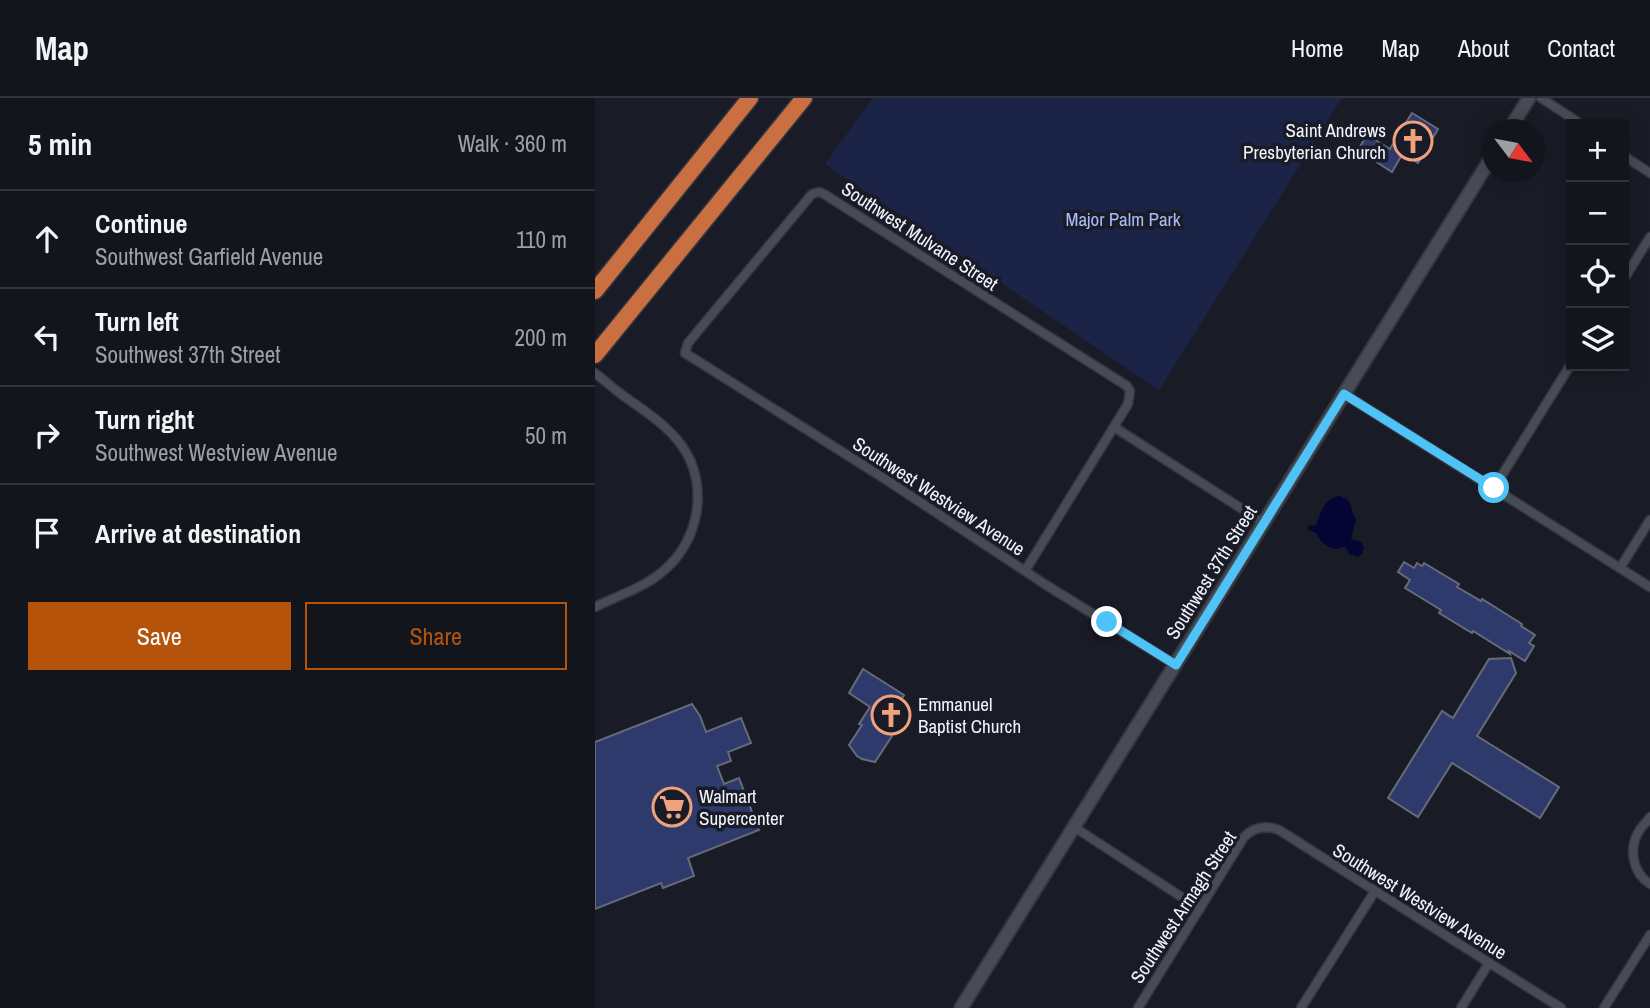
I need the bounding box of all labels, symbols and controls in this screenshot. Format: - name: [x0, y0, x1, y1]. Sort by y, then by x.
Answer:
- text: Map: [35, 26, 89, 70]
- text: Home: [1291, 32, 1343, 64]
- text: Map: [1381, 32, 1420, 64]
- text: About: [1458, 32, 1509, 64]
- text: Contact: [1547, 32, 1615, 64]
- place label: Saint Andrews Presbyterian Church: [1243, 117, 1386, 165]
- north arrow: [1482, 119, 1545, 182]
- map controls: [1566, 119, 1629, 371]
- button: +: [1566, 119, 1629, 182]
- church icon: Saint Andrews Presbyterian Church: [1392, 120, 1434, 162]
- text: 5 min: [28, 124, 92, 164]
- text: Walk · 360 m: [458, 128, 567, 159]
- street label: Southwest Mulvane Street: [837, 176, 1004, 297]
- button: −: [1566, 182, 1629, 245]
- text: Continue: [95, 206, 187, 241]
- park label: Major Palm Park: [1065, 206, 1181, 232]
- icon: ahead: [28, 220, 66, 258]
- text: 110 m: [516, 224, 567, 255]
- text: Southwest Garfield Avenue: [95, 241, 323, 272]
- button: locate: [1566, 245, 1629, 308]
- text: Turn left: [95, 304, 179, 339]
- button: layers: [1566, 308, 1629, 371]
- icon: left: [28, 318, 66, 356]
- text: 200 m: [515, 322, 567, 353]
- text: Southwest 37th Street: [95, 339, 281, 370]
- text: Turn right: [95, 402, 194, 437]
- icon: right: [28, 416, 66, 454]
- text: 50 m: [525, 420, 567, 451]
- street label: Southwest Westview Avenue: [848, 431, 1030, 561]
- text: Southwest Westview Avenue: [95, 437, 338, 468]
- route start: [1478, 472, 1509, 503]
- street label: Southwest 37th Street: [1159, 500, 1263, 644]
- icon: arrive: [28, 514, 66, 552]
- text: Arrive at destination: [95, 516, 301, 551]
- button: Save: [28, 602, 291, 670]
- button: Share: [305, 602, 567, 670]
- route end: [1091, 606, 1122, 637]
- place label: Emmanuel Baptist Church: [918, 691, 1021, 739]
- church icon: Emmanuel Baptist Church: [870, 694, 912, 736]
- place label: Walmart Supercenter: [699, 783, 785, 831]
- supermarket icon: Walmart Supercenter: [651, 786, 693, 828]
- street label: Southwest Armagh Street: [1124, 825, 1242, 988]
- street label: Southwest Westview Avenue: [1328, 837, 1512, 965]

